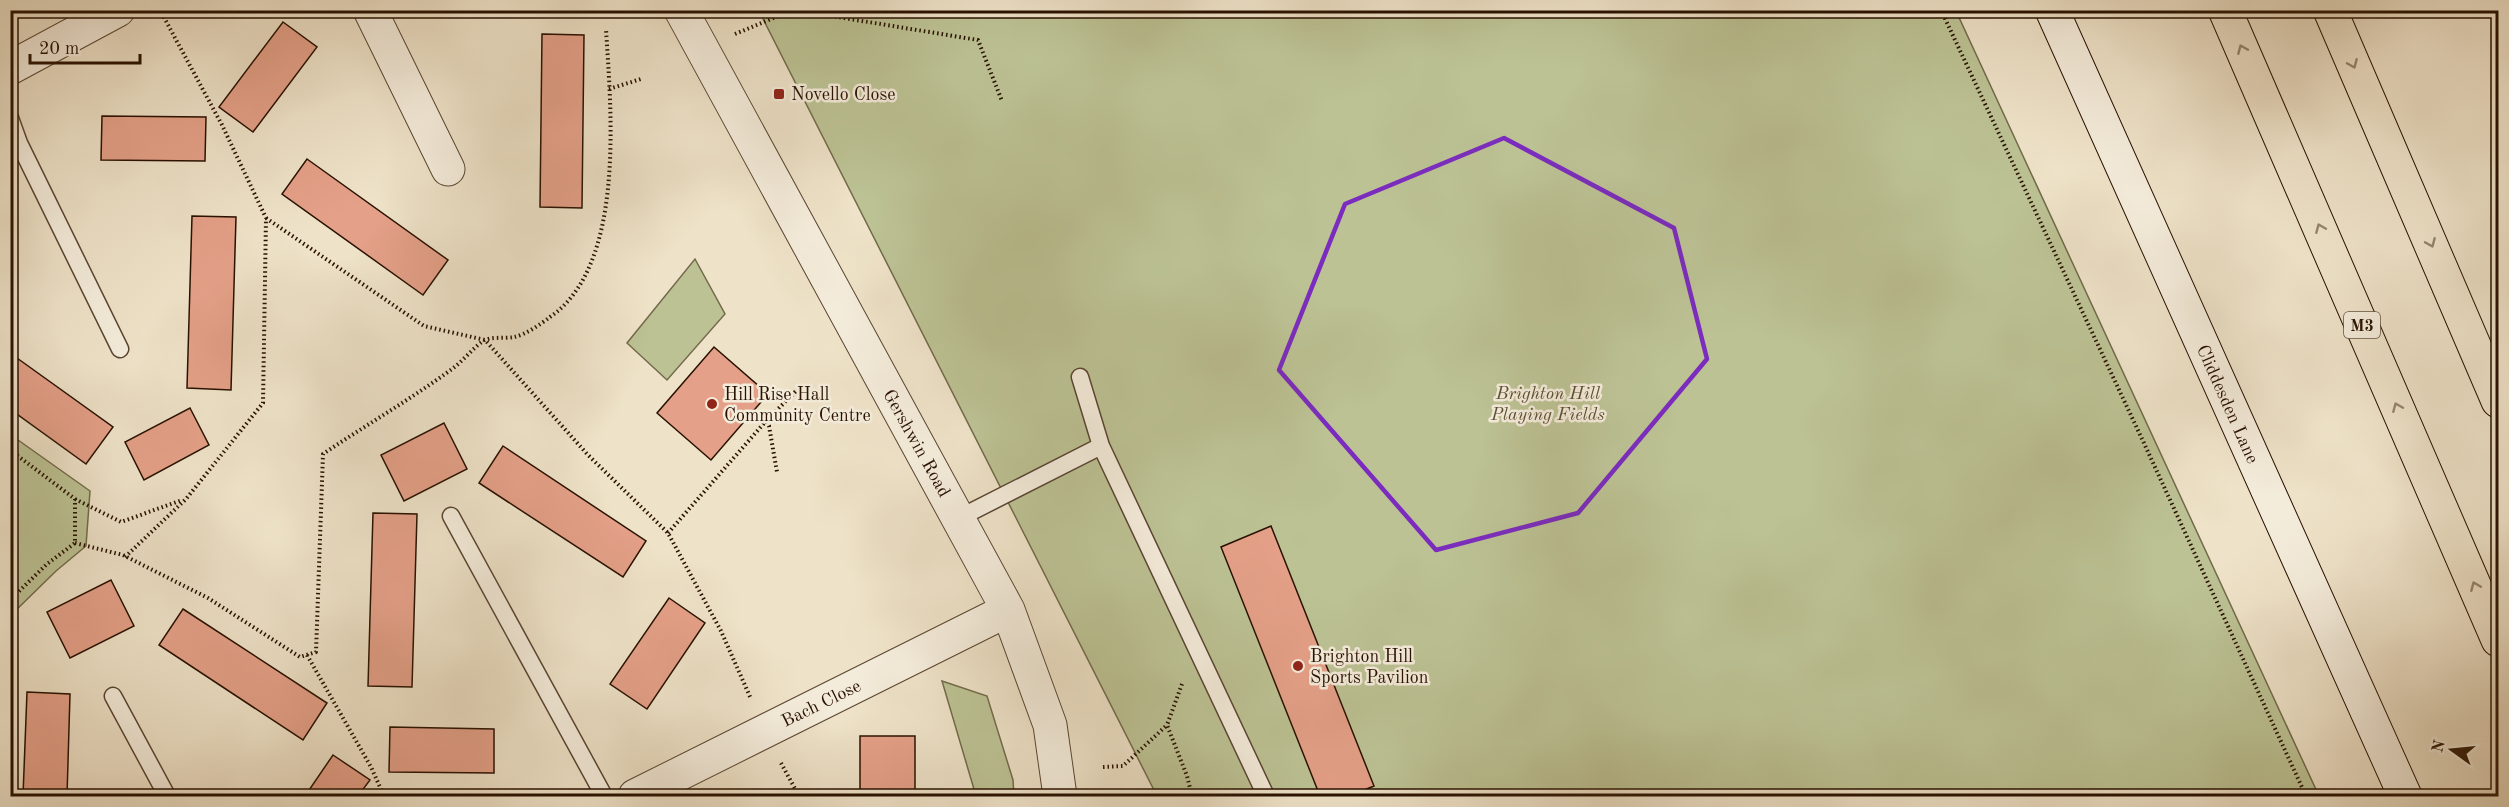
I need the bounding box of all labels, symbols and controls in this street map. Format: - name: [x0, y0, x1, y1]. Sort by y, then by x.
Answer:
- scale bar: [30, 27, 140, 65]
- text: 20 m: [39, 40, 79, 58]
- one-way arrow: [2237, 45, 2249, 56]
- one-way arrow: [2346, 58, 2358, 69]
- place label: Novello Close: [791, 86, 896, 104]
- marker: Novello Close: [772, 87, 786, 101]
- one-way arrow: [2315, 224, 2327, 235]
- one-way arrow: [2423, 237, 2435, 248]
- road number: M3: [2344, 312, 2380, 338]
- street label: Cliddesden Lane: [2193, 342, 2261, 467]
- park label: Brighton Hill Playing Fields: [1490, 385, 1605, 424]
- place label: Hill Rise Hall Community Centre: [724, 386, 871, 425]
- street label: Gershwin Road: [879, 387, 953, 500]
- marker: Hill Rise Hall Community Centre: [705, 397, 719, 411]
- one-way arrow: [2393, 402, 2405, 413]
- one-way arrow: [2470, 581, 2482, 592]
- place label: Brighton Hill Sports Pavilion: [1310, 648, 1429, 687]
- marker: Brighton Hill Sports Pavilion: [1291, 659, 1305, 673]
- street label: Bach Close: [779, 677, 864, 731]
- north arrow: [2422, 720, 2482, 780]
- text: N: [2430, 738, 2449, 755]

